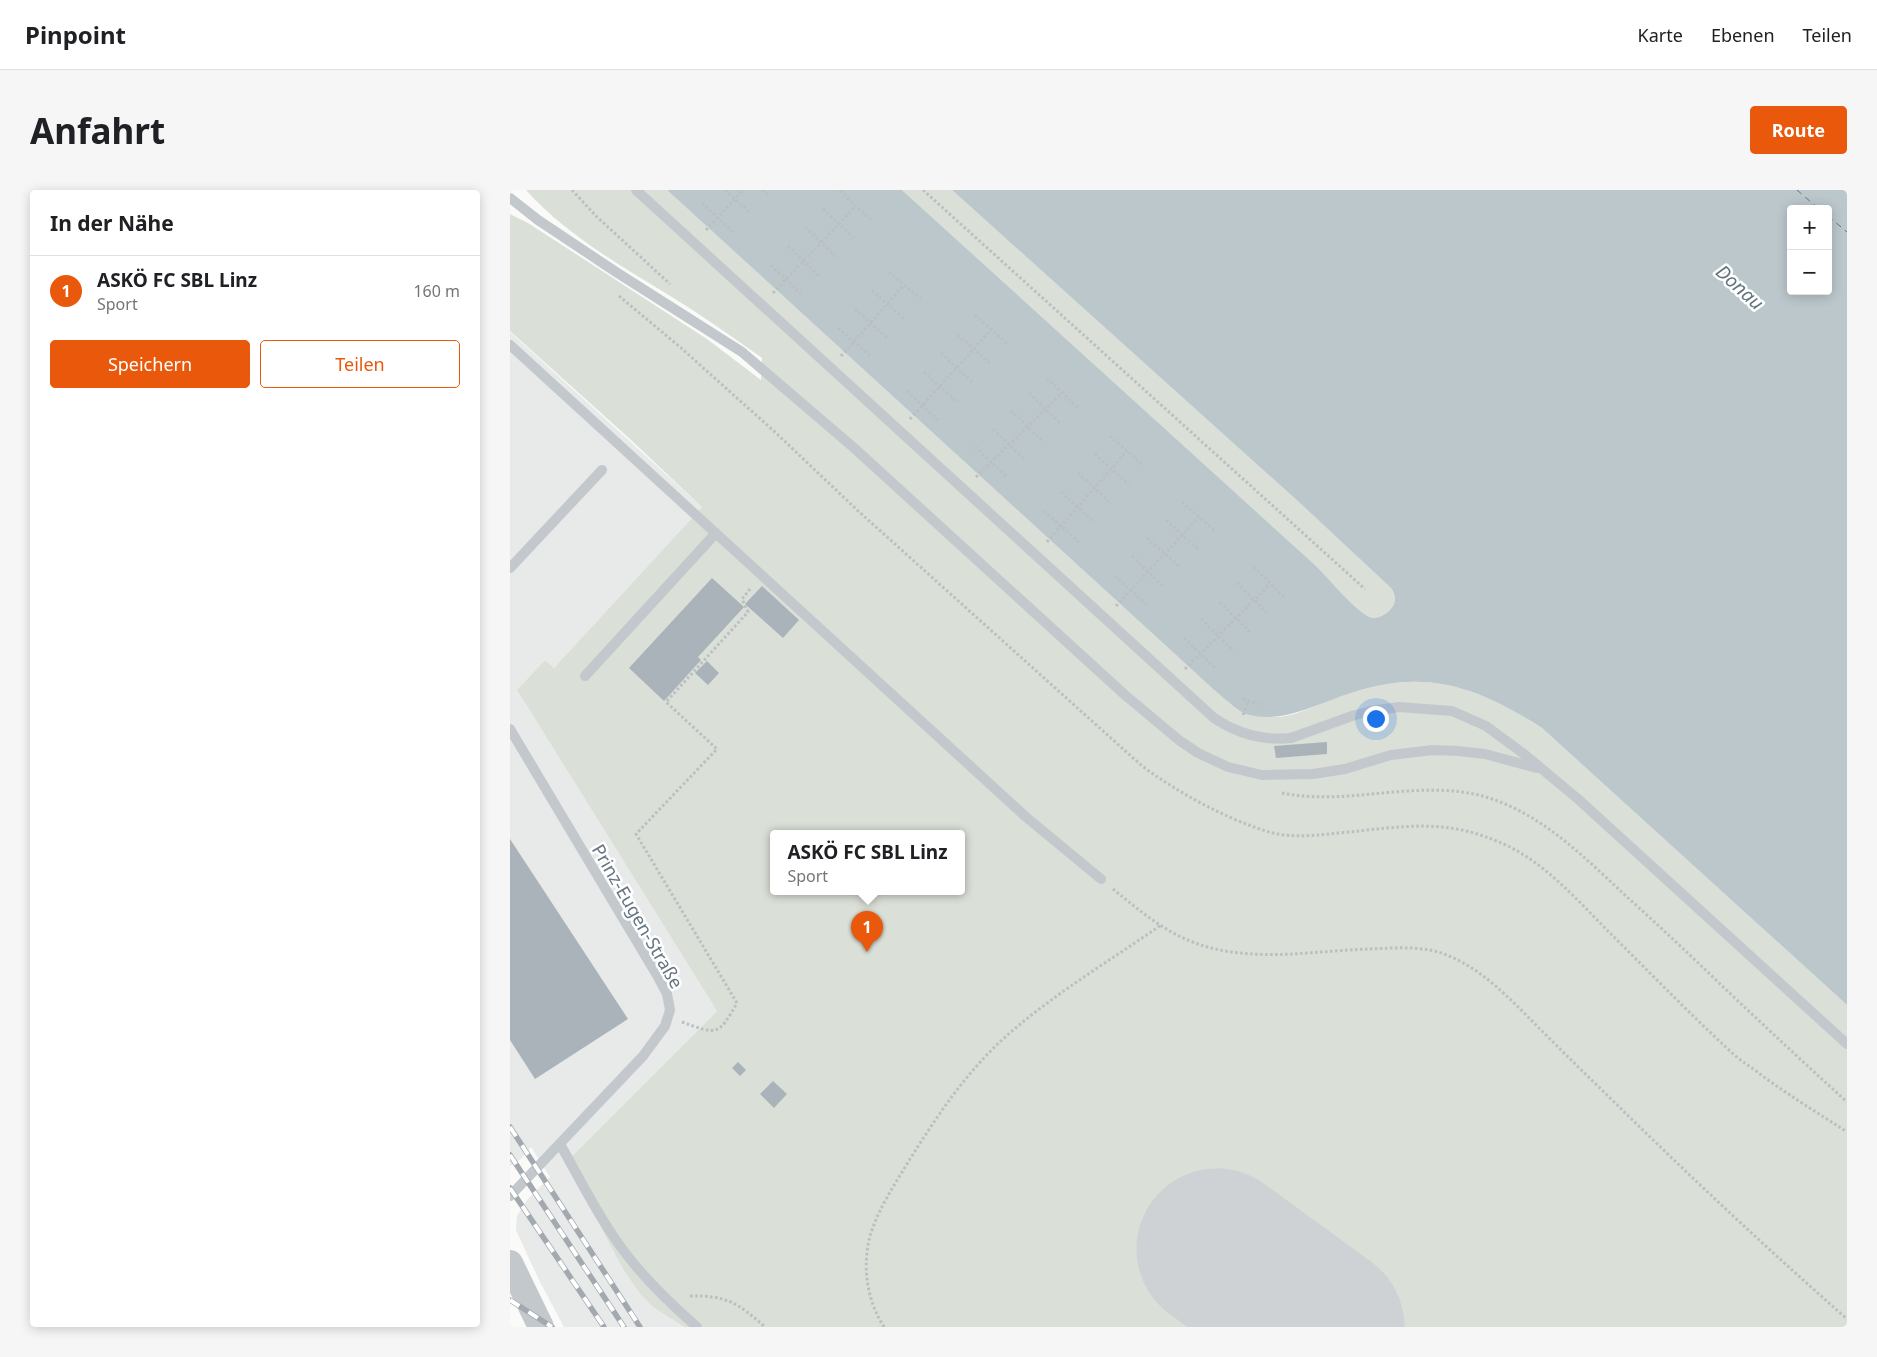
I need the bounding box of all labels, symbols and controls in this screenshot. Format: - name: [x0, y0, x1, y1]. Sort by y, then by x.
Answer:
- text: Pinpoint: [25, 18, 126, 51]
- text: Karte: [1638, 23, 1683, 47]
- text: Ebenen: [1711, 23, 1775, 47]
- text: Teilen: [1803, 23, 1852, 47]
- button: Route: [1750, 106, 1847, 154]
- text: Anfahrt: [30, 107, 165, 154]
- map controls: [1787, 205, 1832, 295]
- button: +: [1787, 205, 1832, 250]
- text: In der Nähe: [50, 209, 174, 237]
- button: −: [1787, 250, 1832, 295]
- water label: Donau: [1710, 259, 1770, 315]
- text: ASKÖ FC SBL Linz: [97, 267, 257, 293]
- text: 1: [61, 280, 71, 302]
- text: 160 m: [413, 280, 460, 302]
- text: Sport: [97, 293, 138, 315]
- button: Speichern: [50, 340, 250, 388]
- button: Teilen: [260, 340, 460, 388]
- your location: [1363, 706, 1389, 732]
- popup: [770, 830, 965, 895]
- text: ASKÖ FC SBL Linz: [787, 839, 948, 865]
- street label: Prinz-Eugen-Straße: [587, 840, 689, 992]
- text: Sport: [787, 865, 828, 887]
- pin: 1: [851, 911, 883, 952]

